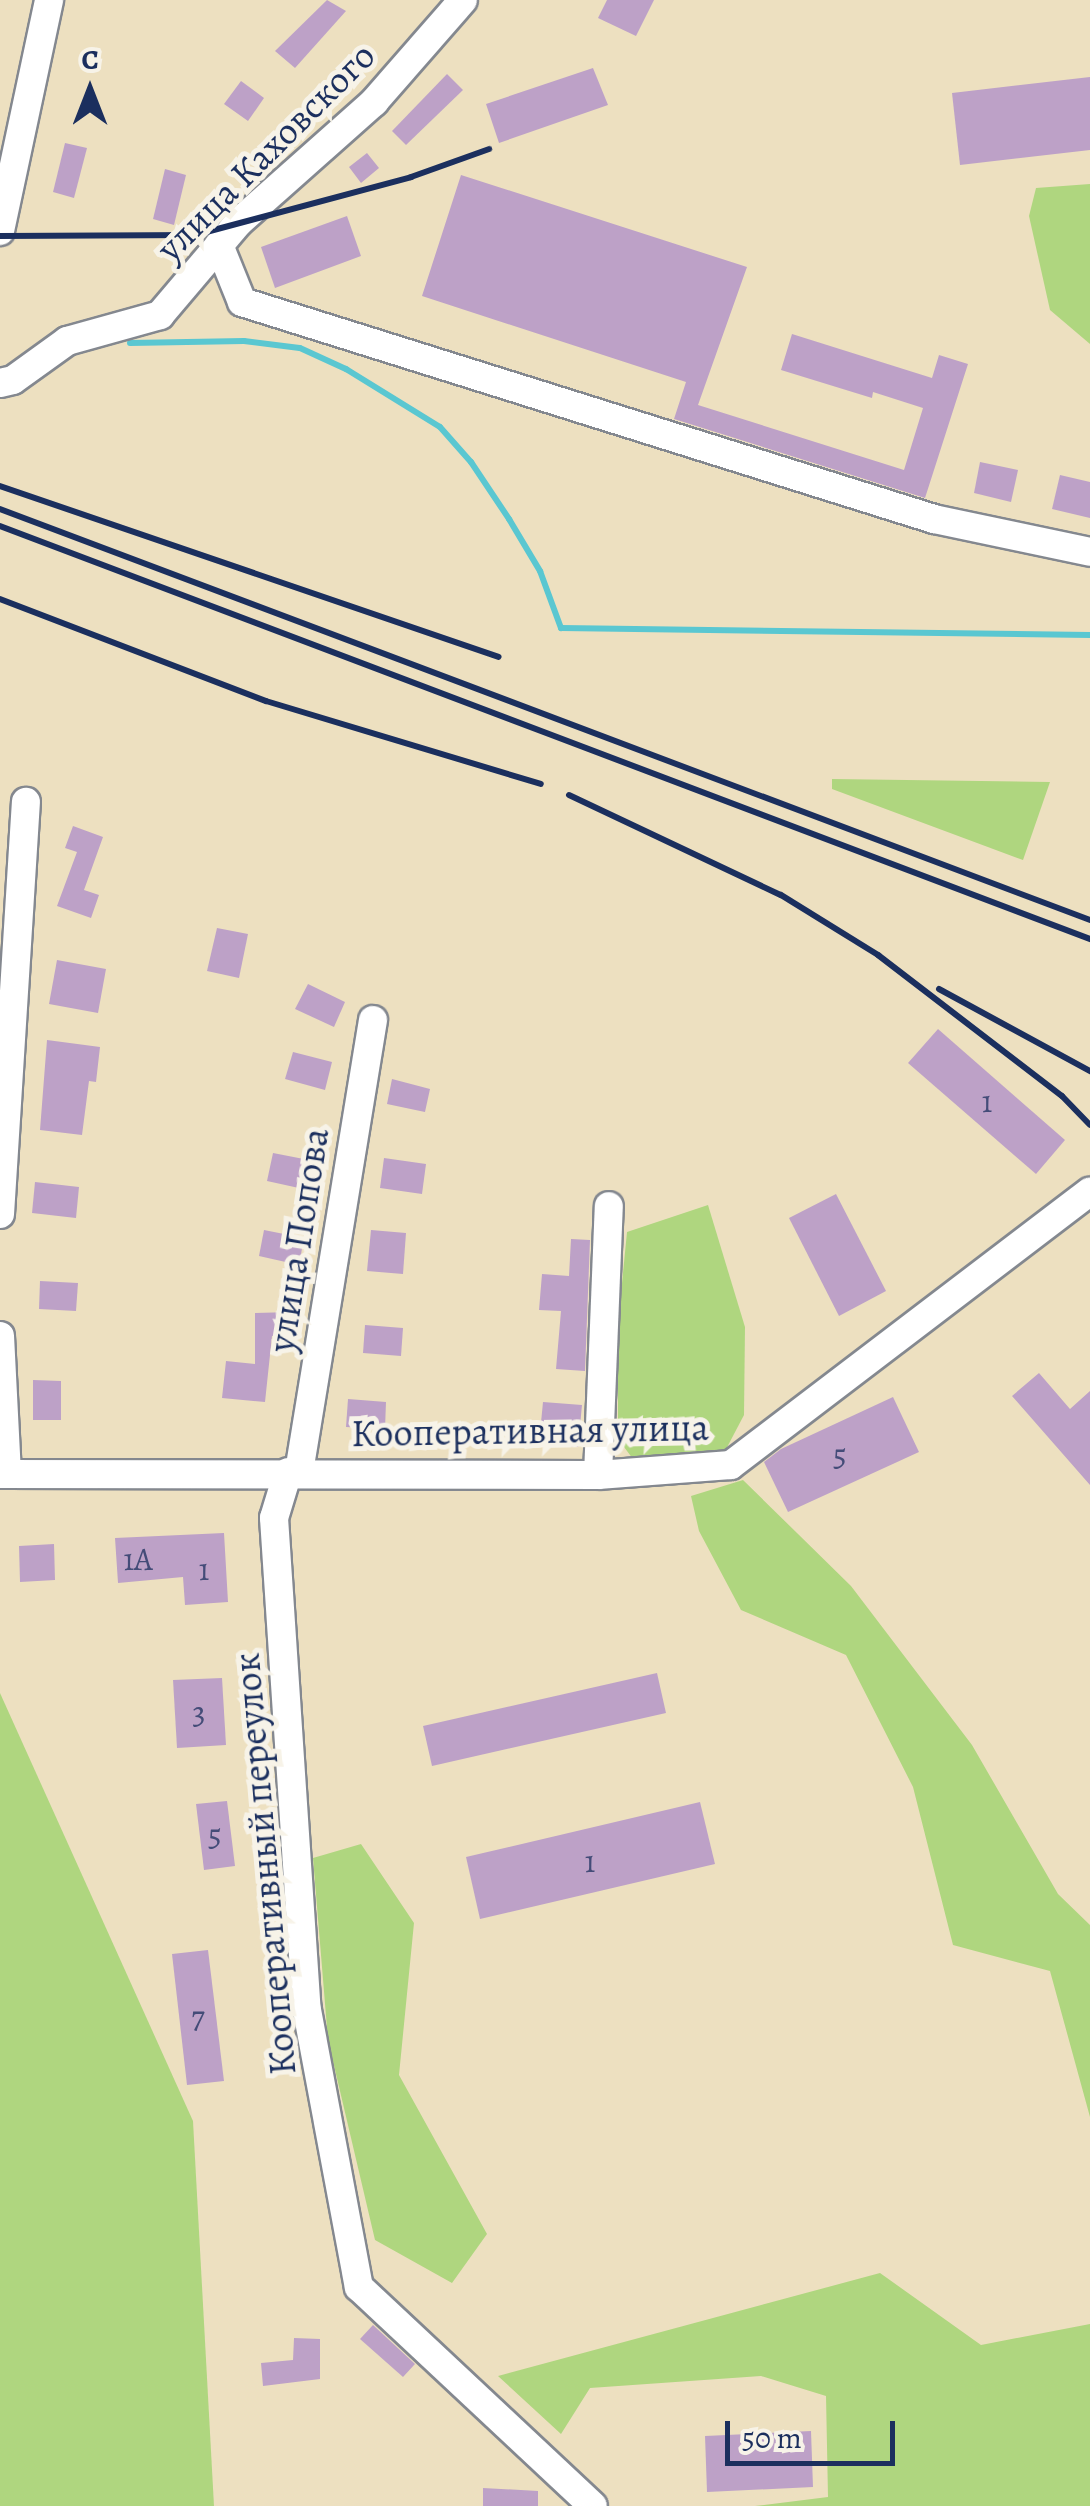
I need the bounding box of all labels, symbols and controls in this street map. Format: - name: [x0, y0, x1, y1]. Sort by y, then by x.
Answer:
- street label: улица Каховского: [147, 33, 385, 271]
- north arrow: [40, 40, 140, 140]
- text: С: [81, 41, 99, 79]
- house number: 1: [982, 1082, 992, 1120]
- street label: улица Попова: [259, 1125, 339, 1355]
- street label: Кооперативная улица: [351, 1405, 709, 1457]
- house number: 5: [833, 1436, 847, 1474]
- house number: 1А: [123, 1540, 153, 1578]
- house number: 1: [199, 1550, 209, 1588]
- street label: Кооперативный переулок: [224, 1651, 306, 2077]
- house number: 3: [192, 1694, 206, 1732]
- house number: 5: [208, 1816, 222, 1854]
- house number: 1: [585, 1842, 595, 1880]
- house number: 7: [191, 1998, 205, 2036]
- scale bar: [730, 2401, 900, 2463]
- text: 50 m: [742, 2418, 802, 2458]

